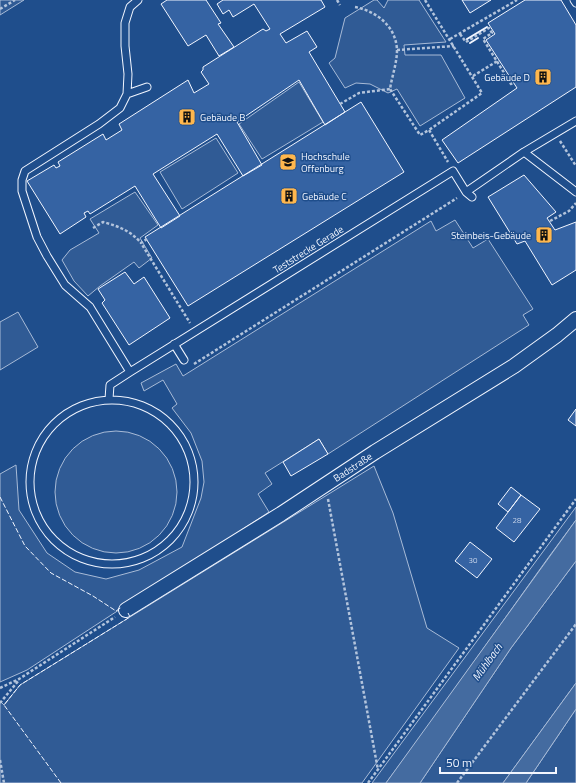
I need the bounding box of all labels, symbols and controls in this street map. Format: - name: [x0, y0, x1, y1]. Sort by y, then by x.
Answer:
- building icon: Gebäude D: [533, 67, 553, 87]
- place label: Gebäude D: [484, 70, 530, 85]
- building icon: Gebäude B: [177, 107, 197, 127]
- place label: Gebäude B: [200, 110, 246, 125]
- place label: Hochschule Offenburg: [301, 149, 350, 176]
- school or university icon: Hochschule Offenburg: [278, 152, 298, 172]
- building icon: Gebäude C: [279, 186, 299, 206]
- place label: Gebäude C: [302, 189, 347, 204]
- street label: Teststrecke Gerade: [270, 222, 346, 277]
- building icon: Steinbeis-Gebäude: [534, 225, 554, 245]
- place label: Steinbeis-Gebäude: [451, 228, 531, 243]
- street label: Badstraße: [330, 449, 375, 486]
- house number: 28: [513, 514, 522, 526]
- house number: 30: [469, 554, 478, 566]
- water label: Mühlbach: [468, 640, 506, 684]
- scale bar: [440, 749, 556, 775]
- text: 50 m: [446, 753, 472, 772]

